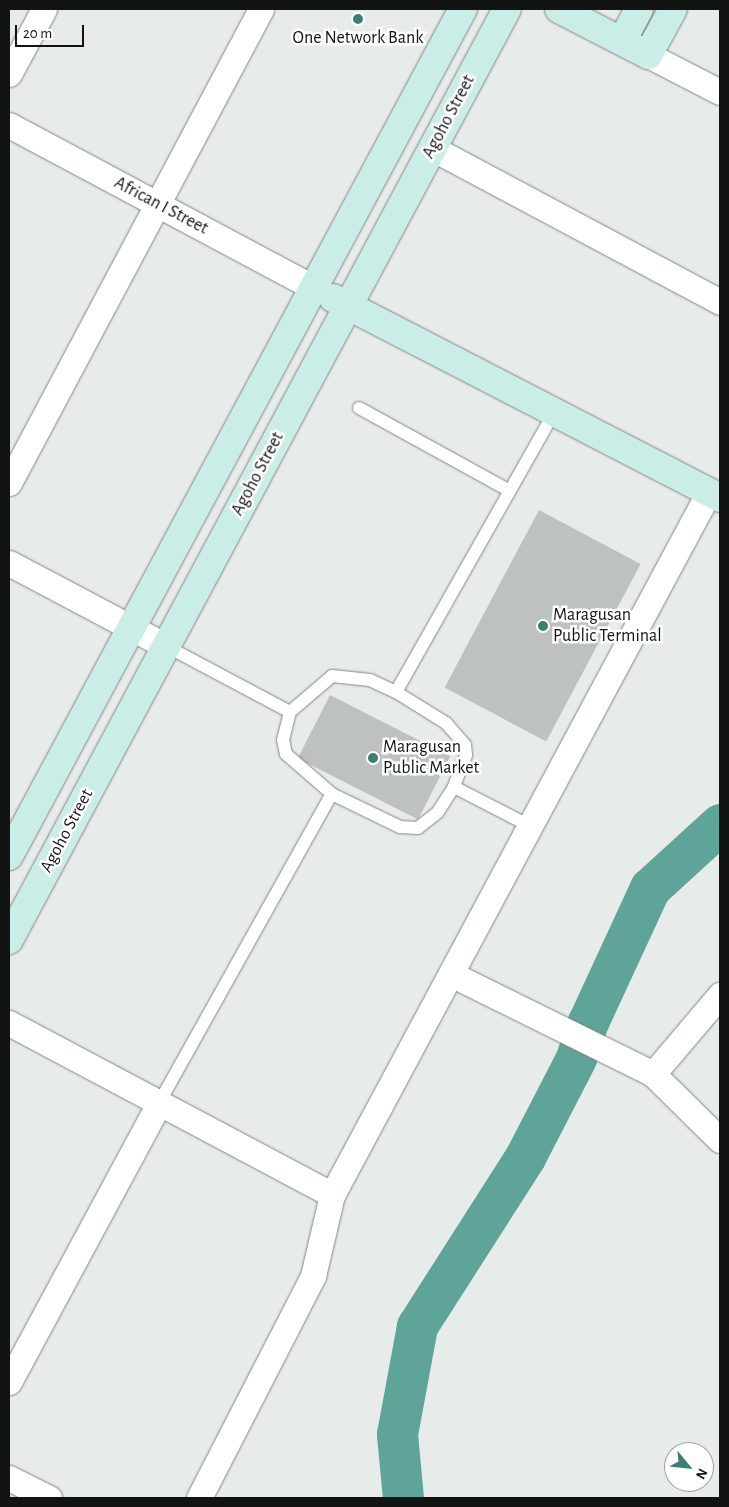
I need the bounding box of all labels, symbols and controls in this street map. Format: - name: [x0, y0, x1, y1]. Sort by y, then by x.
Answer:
- marker: One Network Bank: [352, 13, 364, 25]
- scale bar: [18, 15, 86, 47]
- text: 20 m: [23, 26, 52, 41]
- place label: One Network Bank: [293, 27, 423, 49]
- street label: Agoho Street: [418, 72, 480, 162]
- street label: African I Street: [110, 172, 212, 240]
- street label: Agoho Street: [227, 429, 289, 519]
- place label: Maragusan Public Terminal: [553, 605, 662, 648]
- marker: Maragusan Public Terminal: [537, 620, 549, 632]
- place label: Maragusan Public Market: [383, 737, 479, 780]
- marker: Maragusan Public Market: [367, 752, 379, 764]
- street label: Agoho Street: [36, 786, 98, 876]
- north arrow: [664, 1442, 714, 1492]
- text: N: [693, 1466, 710, 1481]

